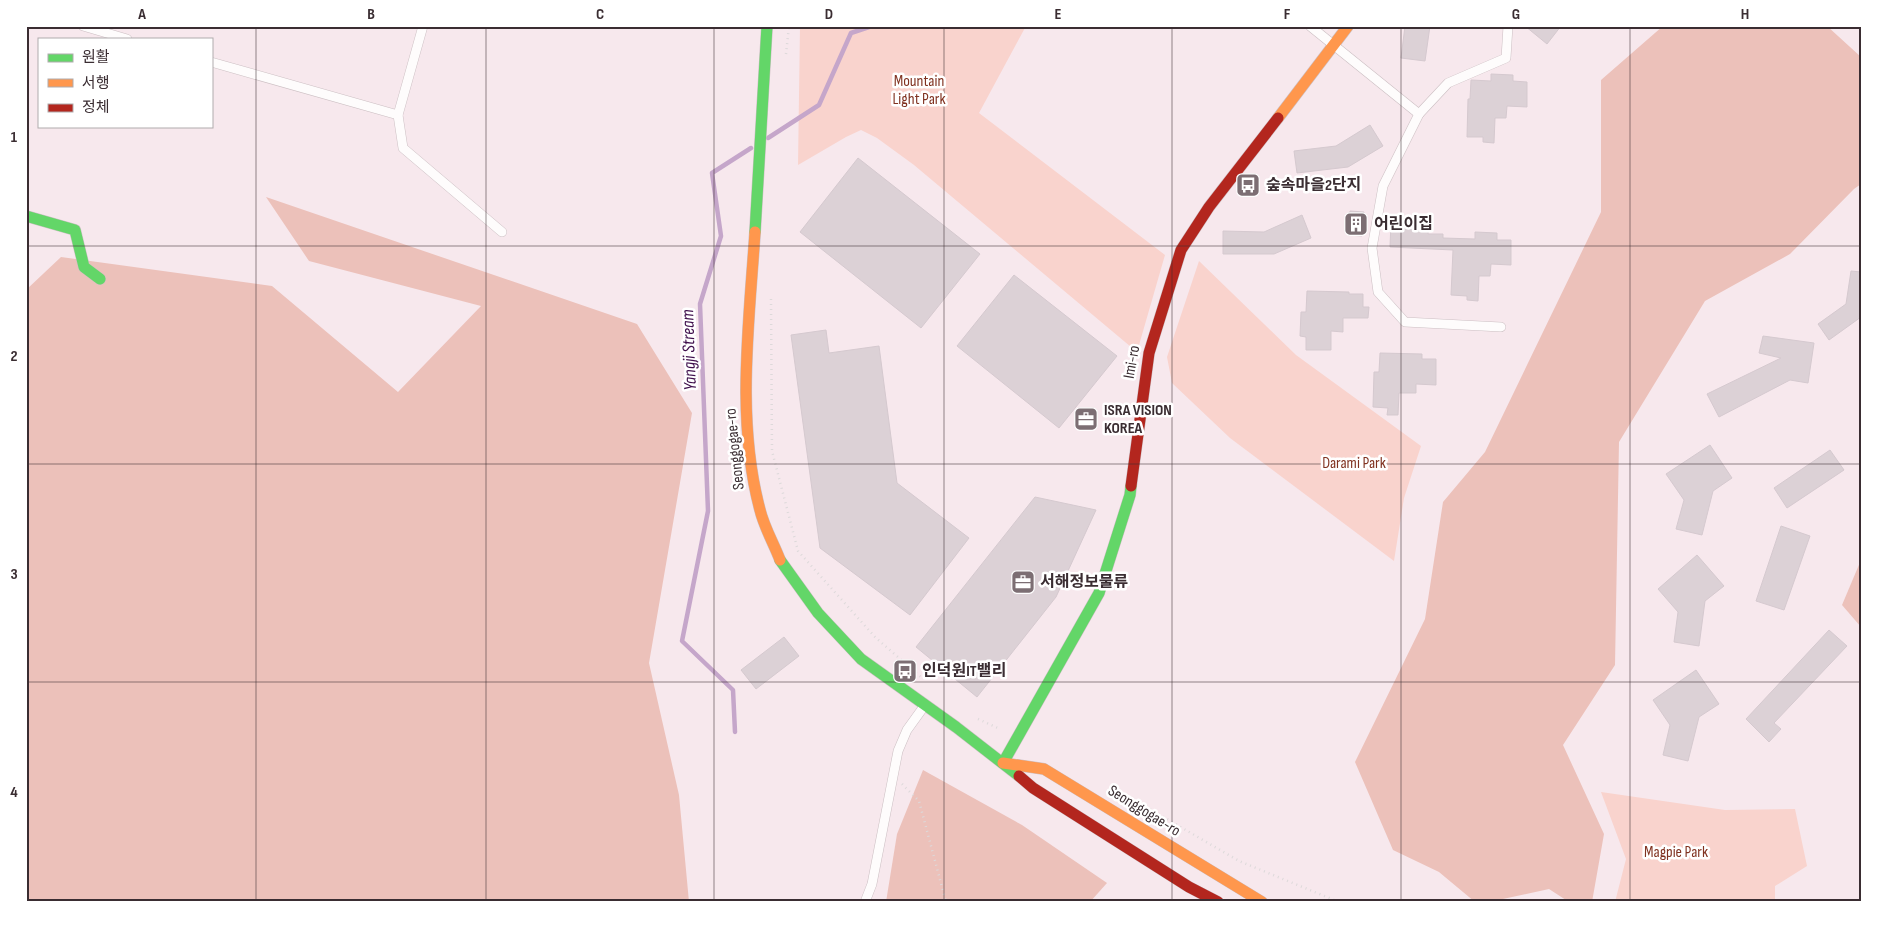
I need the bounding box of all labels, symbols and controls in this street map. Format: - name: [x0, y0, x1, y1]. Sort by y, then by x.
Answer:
- text: A: [137, 5, 146, 24]
- text: B: [367, 5, 375, 24]
- text: C: [596, 5, 604, 24]
- text: D: [825, 5, 833, 24]
- text: E: [1055, 5, 1062, 24]
- text: F: [1284, 5, 1291, 24]
- text: G: [1512, 5, 1520, 24]
- text: H: [1741, 5, 1749, 24]
- legend: [38, 38, 212, 128]
- text: 원활: [82, 48, 110, 67]
- park label: Mountain Light Park: [892, 72, 946, 109]
- text: 서행: [82, 74, 110, 93]
- text: 정체: [82, 98, 110, 117]
- text: 1: [11, 128, 18, 147]
- bus stop icon: 숲속마을2단지: [1235, 172, 1261, 198]
- place label: 숲속마을2단지: [1266, 176, 1361, 195]
- building icon: 어린이집: [1343, 211, 1369, 237]
- place label: 어린이집: [1374, 215, 1433, 234]
- water label: Yangji Stream: [677, 309, 701, 391]
- street label: Imi-ro: [1120, 344, 1144, 380]
- text: 2: [10, 347, 18, 366]
- place label: ISRA VISION KOREA: [1104, 401, 1172, 438]
- office icon: ISRA VISION KOREA: [1073, 406, 1099, 432]
- street label: Seonggogae-ro: [721, 407, 749, 491]
- park label: Darami Park: [1322, 454, 1386, 473]
- text: 3: [10, 565, 18, 584]
- office icon: 서해정보물류: [1010, 569, 1036, 595]
- place label: 서해정보물류: [1040, 573, 1128, 592]
- bus stop icon: 인덕원IT밸리: [892, 658, 918, 684]
- place label: 인덕원IT밸리: [922, 662, 1006, 681]
- street label: Seonggogae-ro: [1104, 781, 1184, 841]
- text: 4: [10, 783, 18, 802]
- park label: Magpie Park: [1644, 843, 1708, 862]

